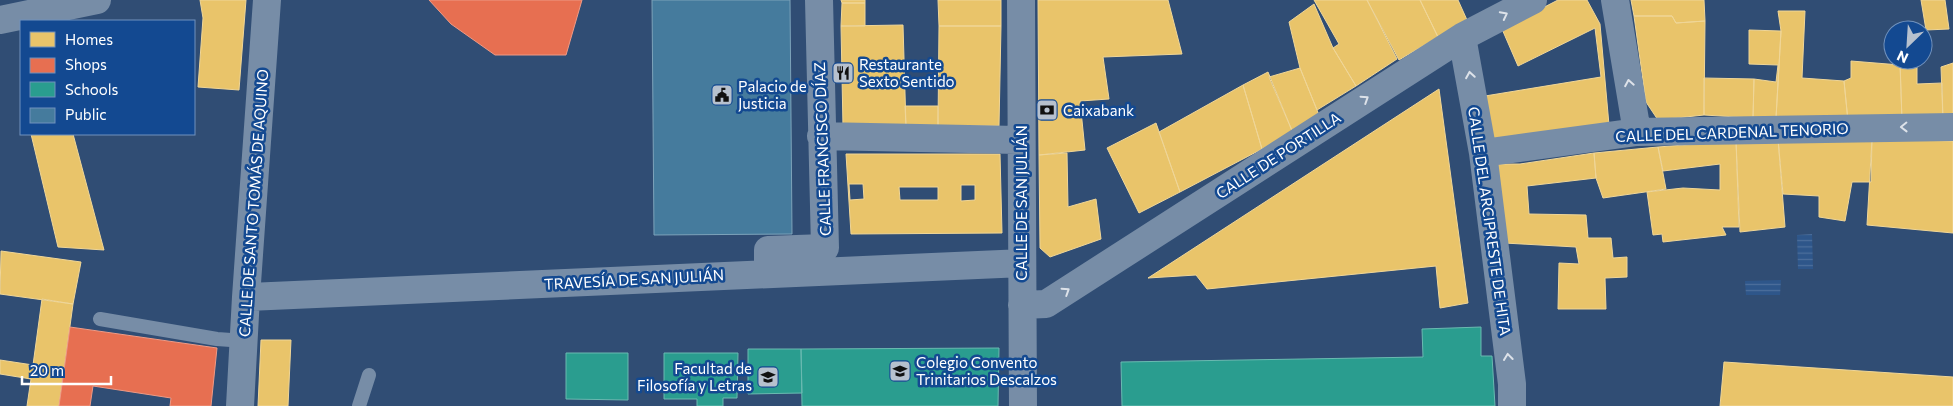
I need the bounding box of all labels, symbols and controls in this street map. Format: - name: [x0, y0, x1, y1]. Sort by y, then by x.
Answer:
- one-way arrow: [1499, 11, 1508, 21]
- legend: [20, 20, 195, 135]
- north arrow: [1883, 20, 1933, 70]
- text: Homes: [65, 30, 113, 48]
- text: N: [1894, 47, 1911, 67]
- text: Shops: [65, 55, 107, 73]
- place label: Restaurante Sexto Sentido: [859, 55, 955, 90]
- restaurant icon: Restaurante Sexto Sentido: [831, 61, 855, 85]
- street label: CALLE FRANCISCO DÍAZ: [809, 62, 834, 236]
- street label: CALLE DE SANTO TOMÁS DE AQUINO: [234, 68, 271, 337]
- one-way arrow: [1466, 71, 1476, 79]
- place label: Palacio de Justicia: [738, 77, 807, 112]
- one-way arrow: [1625, 79, 1635, 88]
- text: Schools: [65, 80, 119, 98]
- public building icon: Palacio de Justicia: [710, 83, 734, 107]
- one-way arrow: [1359, 96, 1369, 105]
- bank icon: Caixabank: [1035, 98, 1059, 122]
- place label: Caixabank: [1063, 101, 1134, 119]
- text: Public: [65, 105, 107, 123]
- street label: CALLE DEL ARCIPRESTE DE HITA: [1465, 105, 1515, 337]
- street label: CALLE DE PORTILLA: [1212, 108, 1344, 202]
- street label: CALLE DEL CARDENAL TENORIO: [1615, 119, 1849, 145]
- one-way arrow: [1900, 122, 1908, 133]
- street label: CALLE DE SAN JULIÁN: [1011, 125, 1030, 281]
- street label: TRAVESÍA DE SAN JULIÁN: [543, 264, 724, 293]
- one-way arrow: [1061, 288, 1070, 297]
- place label: Colegio Convento Trinitarios Descalzos: [916, 353, 1057, 388]
- one-way arrow: [1503, 353, 1514, 361]
- scale bar: [22, 354, 111, 386]
- place label: Facultad de Filosofía y Letras: [637, 359, 752, 394]
- school or university icon: Colegio Convento Trinitarios Descalzos: [888, 359, 912, 383]
- text: 20 m: [30, 361, 64, 379]
- school or university icon: Facultad de Filosofía y Letras: [756, 365, 780, 389]

